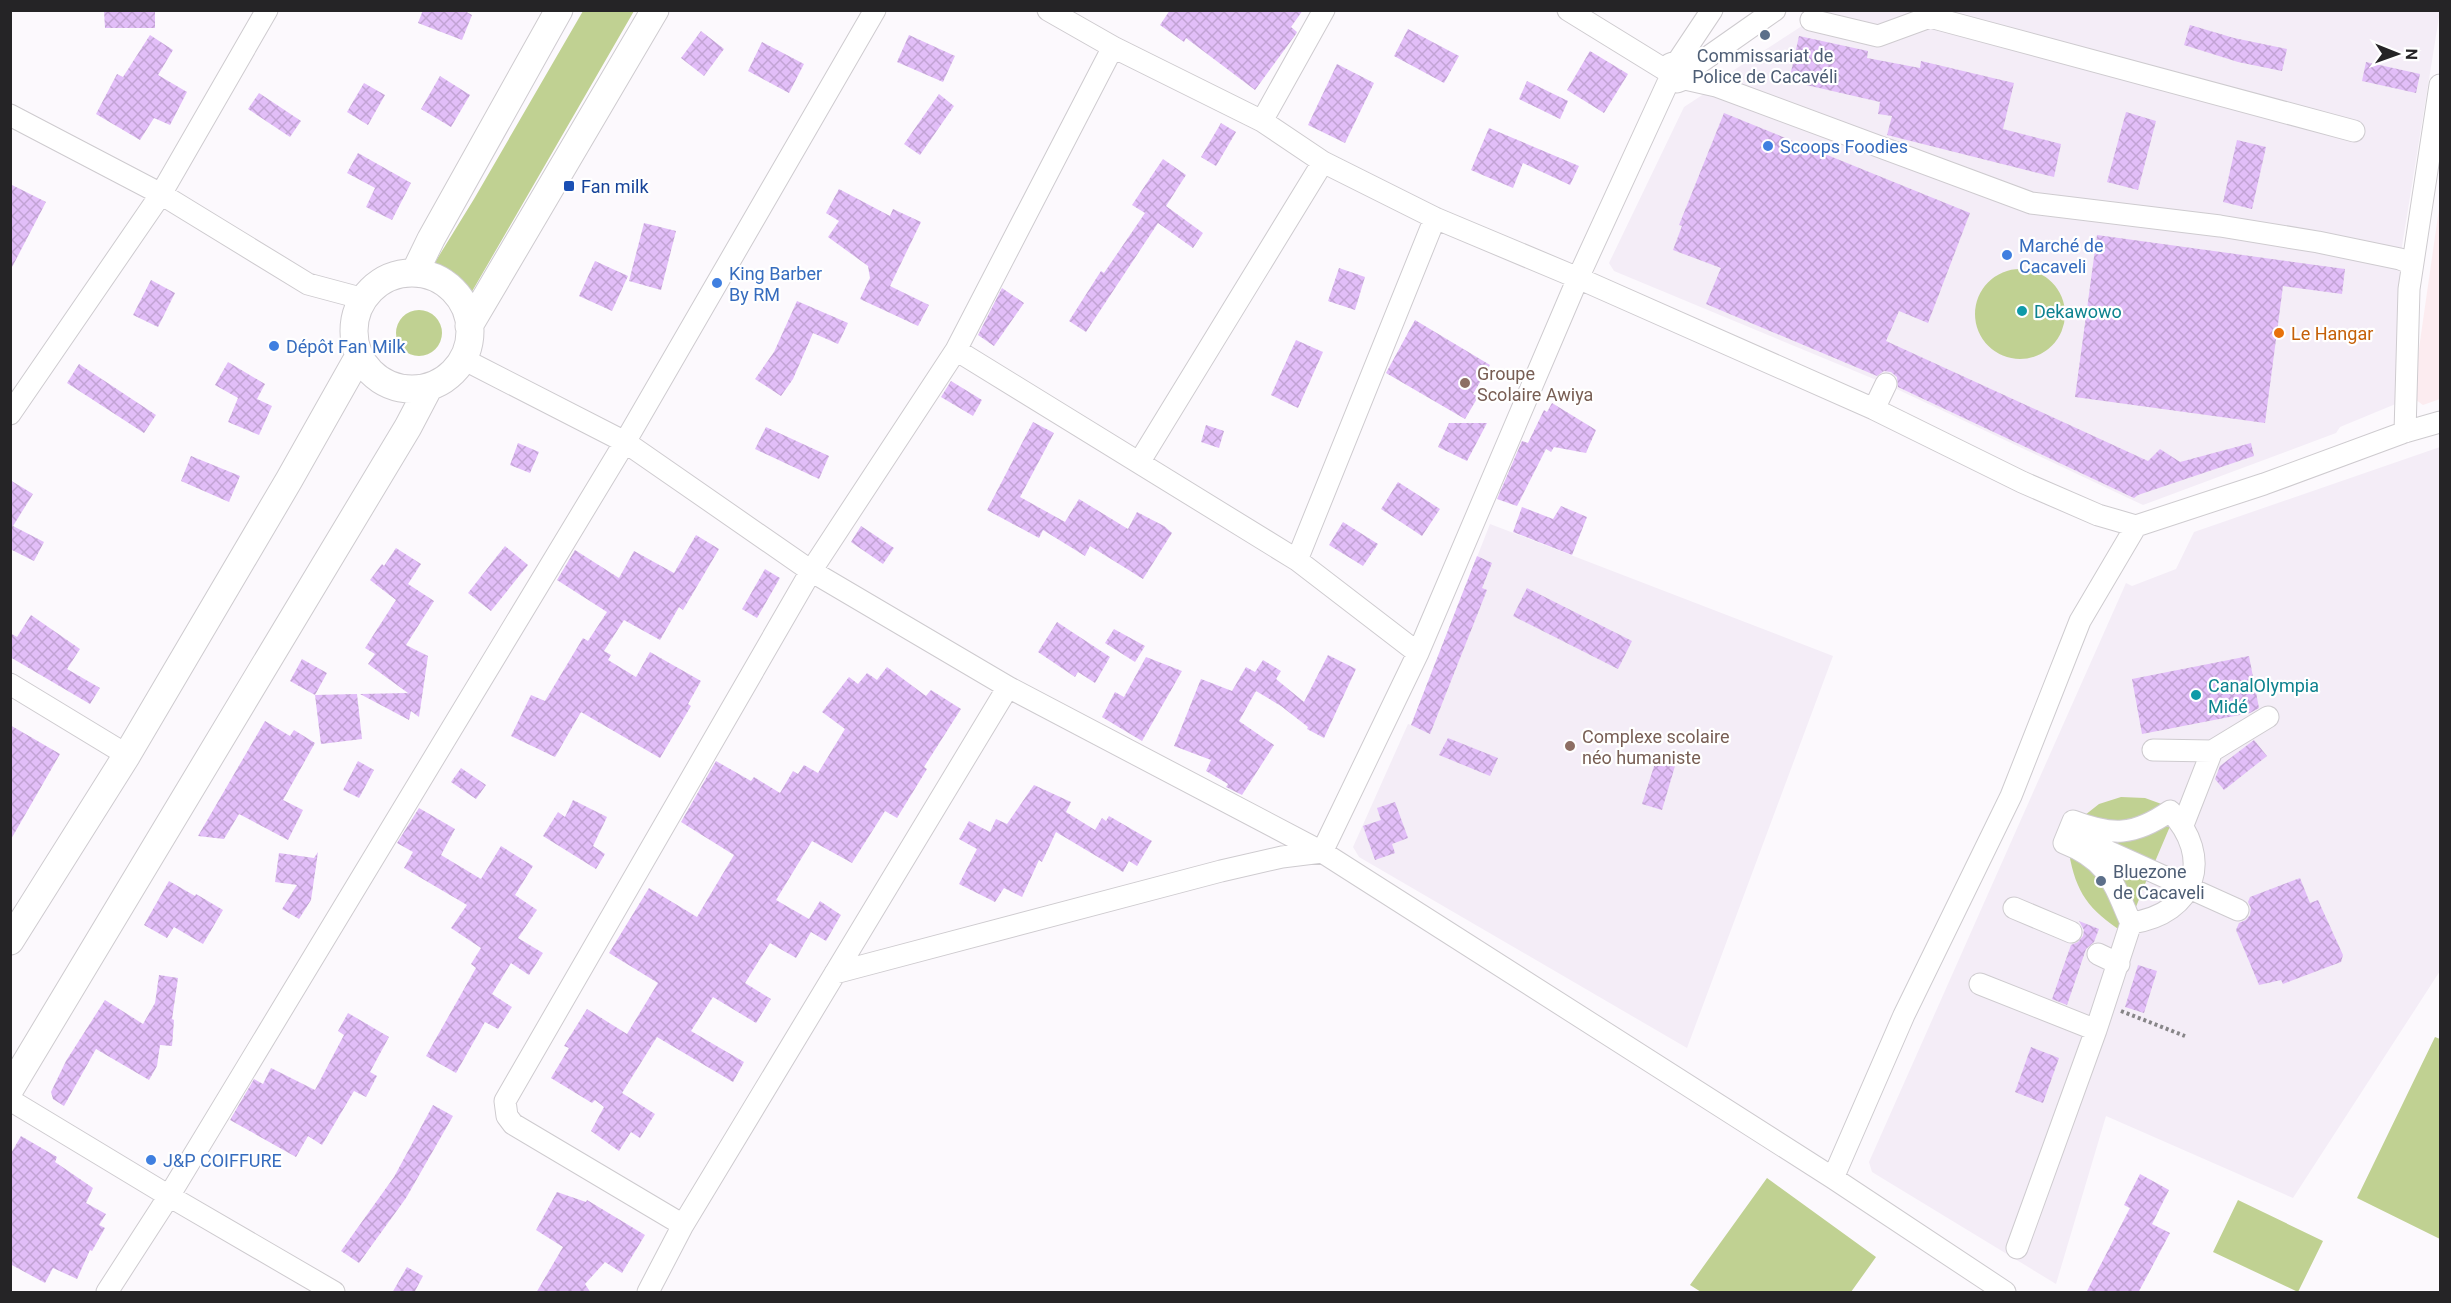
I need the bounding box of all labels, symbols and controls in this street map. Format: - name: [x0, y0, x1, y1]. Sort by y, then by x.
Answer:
- north arrow: [2367, 24, 2427, 84]
- marker: Commissariat de Police de Cacavéli: [1758, 28, 1772, 42]
- place label: Commissariat de Police de Cacavéli: [1692, 45, 1838, 87]
- text: N: [2402, 48, 2421, 60]
- place label: Scoops Foodies: [1780, 136, 1908, 157]
- marker: Scoops Foodies: [1761, 139, 1775, 153]
- place label: Fan milk: [581, 176, 649, 197]
- marker: Fan milk: [562, 179, 576, 193]
- place label: Marché de Cacaveli: [2019, 235, 2103, 277]
- marker: Marché de Cacaveli: [2000, 248, 2014, 262]
- place label: King Barber By RM: [729, 263, 822, 305]
- marker: King Barber By RM: [710, 276, 724, 290]
- place label: Dekawowo: [2034, 301, 2122, 322]
- marker: Dekawowo: [2015, 304, 2029, 318]
- place label: Le Hangar: [2291, 323, 2373, 344]
- marker: Le Hangar: [2272, 326, 2286, 340]
- place label: Dépôt Fan Milk: [286, 336, 406, 357]
- marker: Dépôt Fan Milk: [267, 339, 281, 353]
- place label: Groupe Scolaire Awiya: [1477, 363, 1593, 405]
- marker: Groupe Scolaire Awiya: [1458, 376, 1472, 390]
- place label: CanalOlympia Midé: [2208, 675, 2319, 717]
- marker: CanalOlympia Midé: [2189, 688, 2203, 702]
- place label: Complexe scolaire néo humaniste: [1582, 726, 1730, 768]
- marker: Complexe scolaire néo humaniste: [1563, 739, 1577, 753]
- place label: Bluezone de Cacaveli: [2113, 861, 2205, 903]
- marker: Bluezone de Cacaveli: [2094, 874, 2108, 888]
- place label: J&P COIFFURE: [163, 1150, 282, 1171]
- marker: J&P COIFFURE: [144, 1153, 158, 1167]

